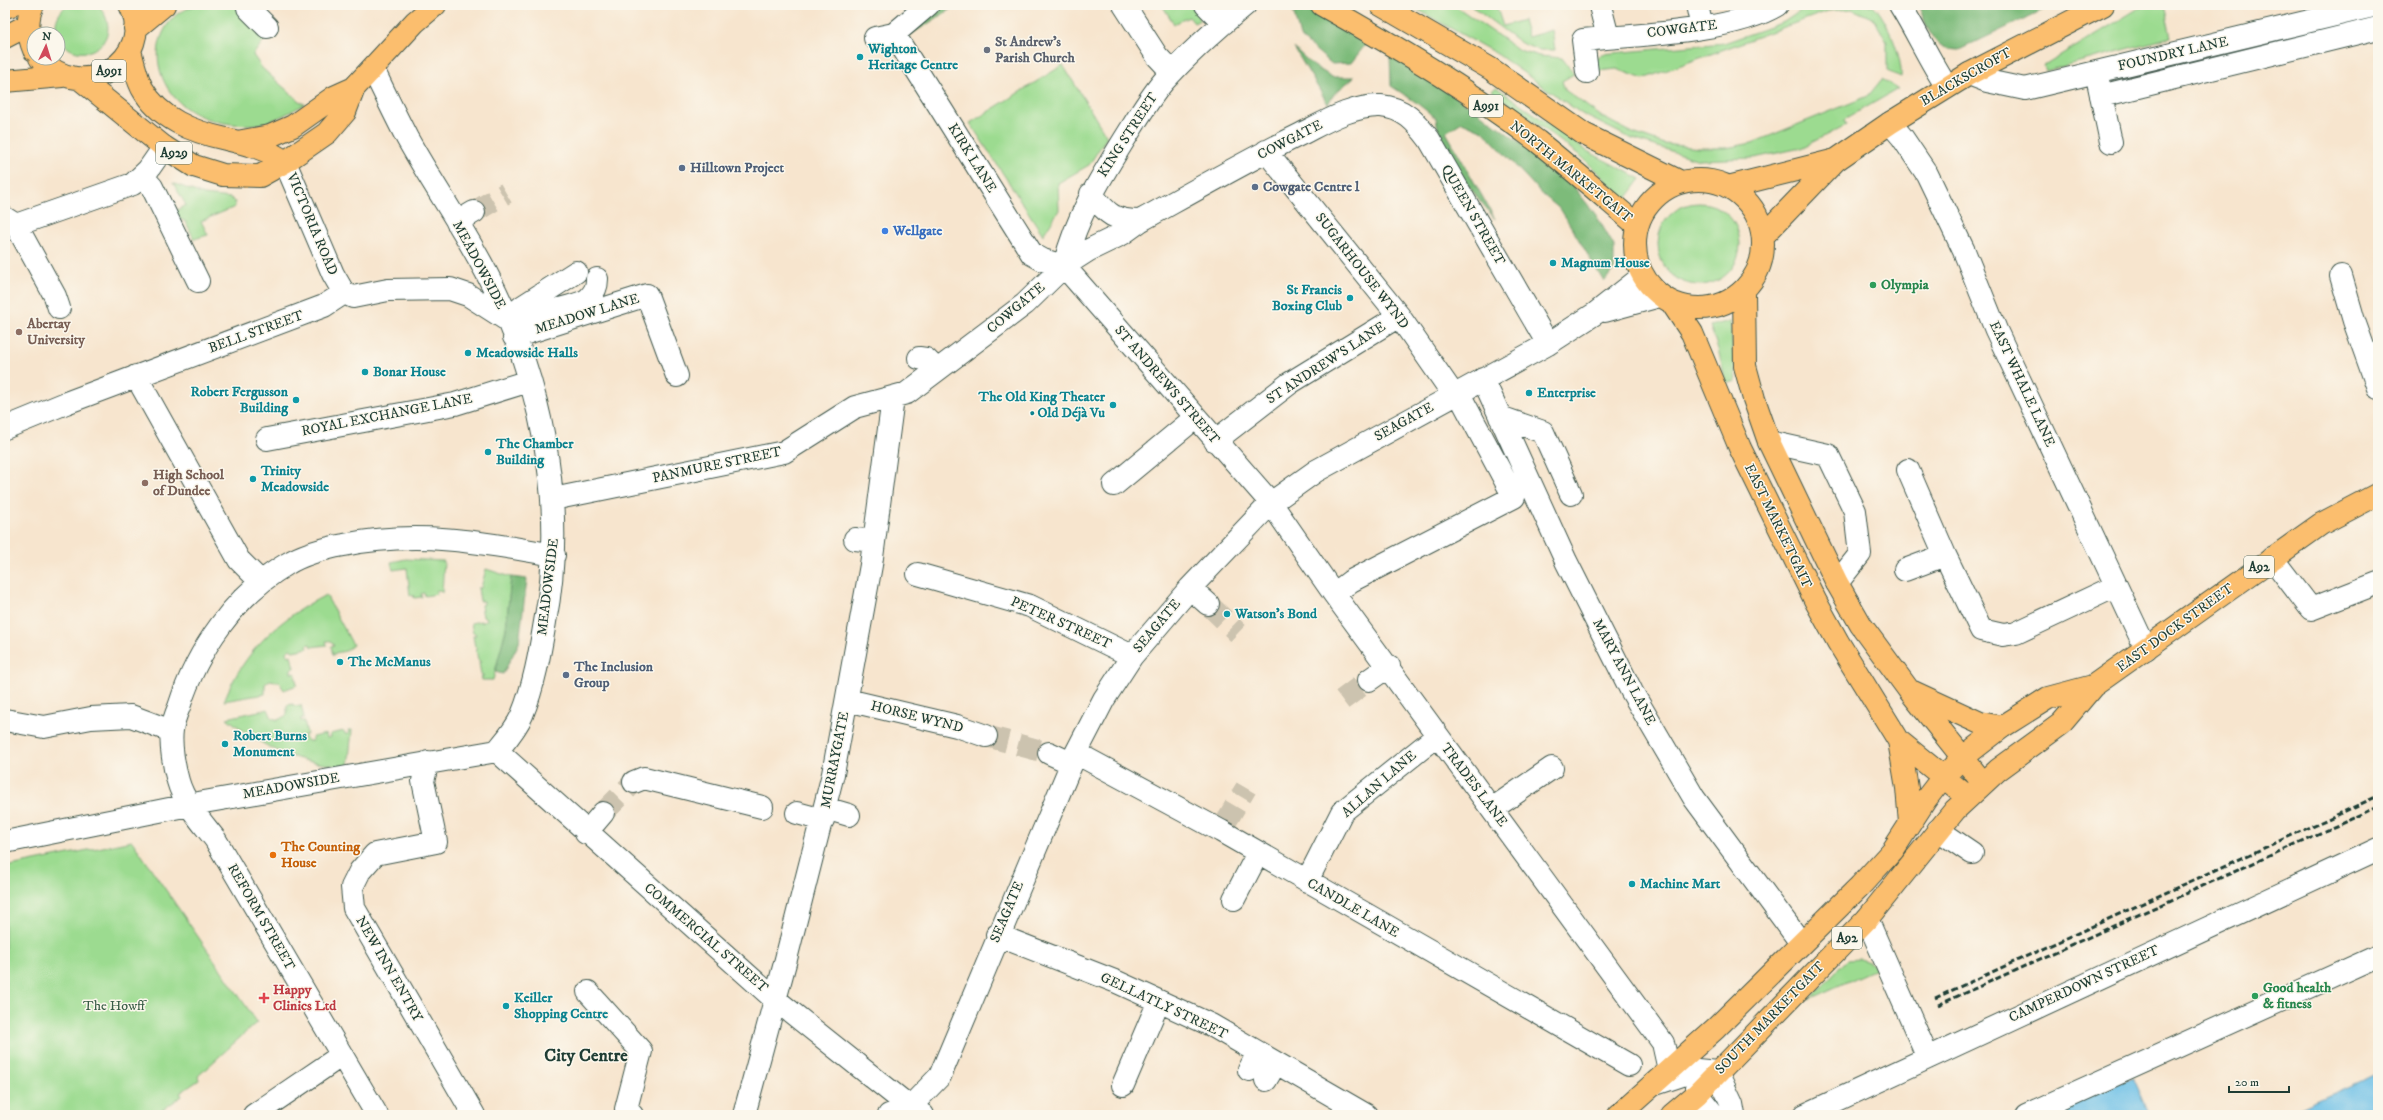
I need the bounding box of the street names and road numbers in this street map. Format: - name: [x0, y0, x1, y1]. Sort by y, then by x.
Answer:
- street label: COWGATE: [1646, 16, 1718, 42]
- street label: FOUNDRY LANE: [2116, 33, 2230, 75]
- street label: BLACKSCROFT: [1917, 44, 2015, 110]
- road number: A991: [92, 60, 126, 82]
- street label: KING STREET: [1094, 89, 1162, 181]
- road number: A991: [1469, 95, 1503, 117]
- street label: COWGATE: [1254, 116, 1326, 164]
- street label: NORTH MARKETGAIT: [1506, 117, 1636, 227]
- street label: KIRK LANE: [944, 120, 1000, 196]
- road number: A929: [156, 142, 192, 164]
- street label: QUEEN STREET: [1437, 162, 1509, 269]
- street label: VICTORIA ROAD: [282, 169, 342, 278]
- street label: SUGARHOUSE WYND: [1311, 209, 1413, 333]
- street label: MEADOWSIDE: [448, 218, 510, 313]
- street label: COWGATE: [983, 278, 1049, 338]
- street label: MEADOW LANE: [533, 290, 641, 338]
- street label: BELL STREET: [206, 306, 306, 357]
- street label: ST ANDREW'S LANE: [1263, 318, 1389, 408]
- street label: EAST WHALE LANE: [1985, 318, 2059, 450]
- street label: ST ANDREWS STREET: [1110, 322, 1224, 448]
- street label: ROYAL EXCHANGE LANE: [300, 390, 474, 440]
- street label: SEAGATE: [1371, 398, 1437, 446]
- street label: PANMURE STREET: [651, 442, 784, 487]
- street label: EAST MARKETGAIT: [1740, 461, 1816, 592]
- street label: MEADOWSIDE: [533, 537, 563, 637]
- road number: A92: [2244, 556, 2274, 578]
- street label: EAST DOCK STREET: [2113, 579, 2237, 676]
- street label: PETER STREET: [1008, 593, 1115, 653]
- street label: SEAGATE: [1129, 595, 1185, 657]
- street label: MARY ANN LANE: [1588, 616, 1660, 729]
- street label: HORSE WYND: [869, 697, 965, 737]
- street label: MURRAYGATE: [817, 710, 853, 810]
- street label: TRADES LANE: [1437, 740, 1511, 830]
- street label: ALLAN LANE: [1338, 747, 1420, 821]
- street label: MEADOWSIDE: [241, 769, 341, 803]
- street label: REFORM STREET: [223, 860, 299, 974]
- street label: CANDLE LANE: [1304, 874, 1402, 942]
- street label: COMMERCIAL STREET: [640, 879, 772, 997]
- street label: SEAGATE: [986, 879, 1028, 945]
- street label: NEW INN ENTRY: [351, 913, 427, 1025]
- road number: A92: [1832, 927, 1862, 949]
- street label: CAMPERDOWN STREET: [2006, 941, 2162, 1027]
- street label: SOUTH MARKETGAIT: [1711, 958, 1829, 1078]
- street label: GELLATLY STREET: [1097, 969, 1231, 1044]

